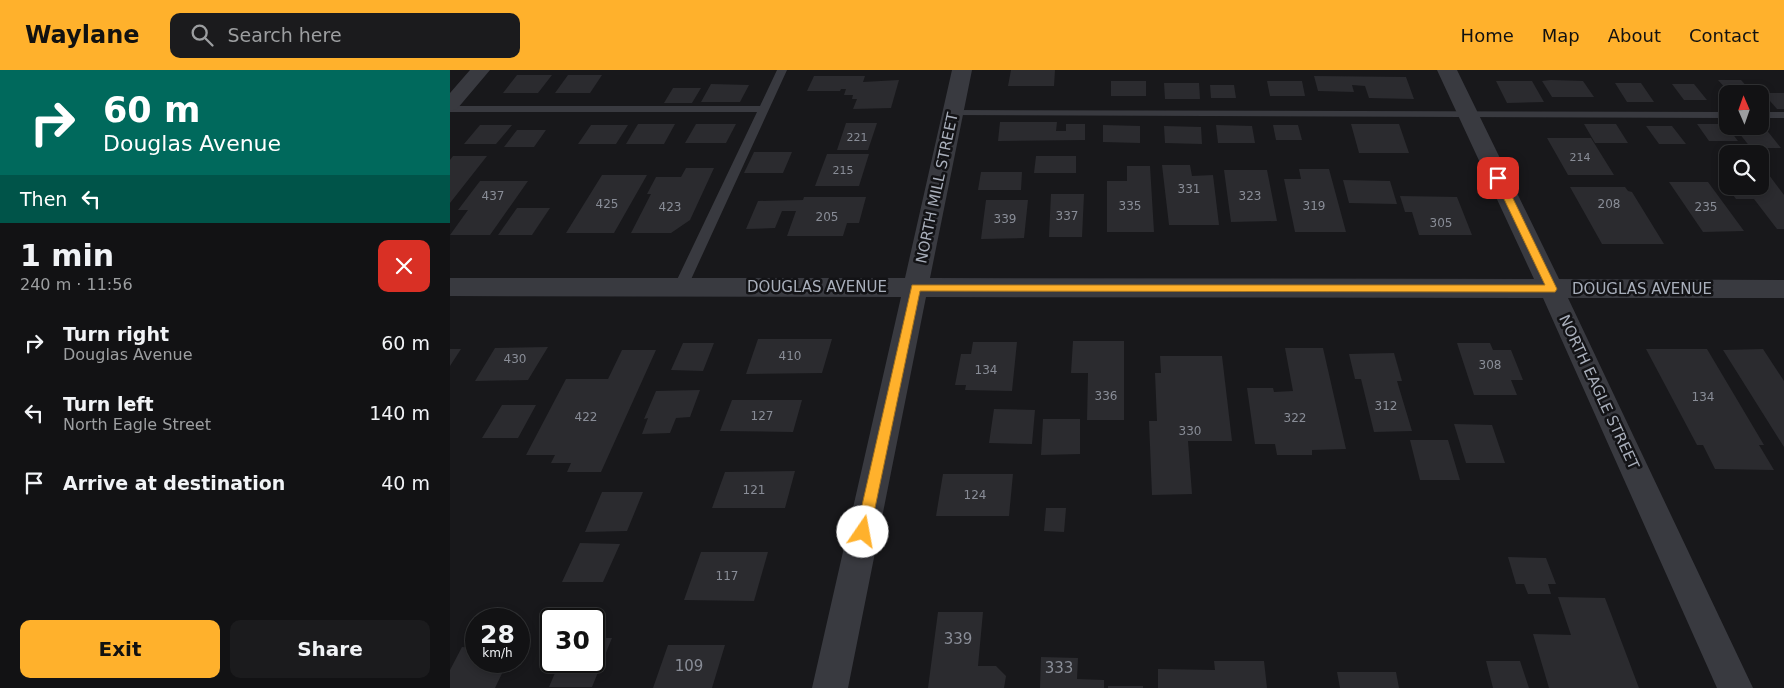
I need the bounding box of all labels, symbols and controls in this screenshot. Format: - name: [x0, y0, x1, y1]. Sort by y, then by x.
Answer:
- search box: [170, 13, 520, 58]
- text: Waylane: [25, 21, 140, 49]
- icon: search: [188, 21, 216, 49]
- text: Search here: [228, 24, 342, 46]
- text: Home: [1461, 25, 1514, 46]
- text: Map: [1542, 25, 1580, 46]
- text: About: [1608, 25, 1661, 46]
- text: Contact: [1689, 25, 1759, 46]
- north arrow: [1719, 85, 1769, 135]
- map controls: [1719, 85, 1769, 195]
- icon: right: [20, 90, 85, 155]
- text: 60 m: [103, 90, 200, 130]
- street label: NORTH MILL STREET: [912, 110, 962, 265]
- text: Douglas Avenue: [103, 131, 281, 156]
- house number: 221: [847, 131, 868, 144]
- button: search: [1719, 145, 1769, 195]
- house number: 214: [1570, 151, 1591, 164]
- pin: [1477, 157, 1519, 199]
- house number: 215: [833, 164, 854, 177]
- icon: arrive: [1484, 164, 1512, 192]
- house number: 331: [1178, 182, 1200, 196]
- icon: left: [77, 185, 105, 213]
- text: Then: [20, 188, 67, 210]
- house number: 437: [482, 189, 504, 203]
- house number: 323: [1239, 189, 1261, 203]
- house number: 425: [596, 197, 618, 211]
- house number: 208: [1598, 197, 1620, 211]
- house number: 335: [1119, 199, 1141, 213]
- house number: 319: [1303, 199, 1325, 213]
- house number: 423: [659, 200, 681, 214]
- house number: 235: [1695, 200, 1717, 214]
- house number: 337: [1056, 209, 1078, 223]
- house number: 205: [816, 210, 838, 224]
- house number: 339: [994, 212, 1016, 226]
- house number: 305: [1430, 216, 1452, 230]
- text: 1 min: [20, 238, 114, 273]
- button: close: [378, 240, 430, 292]
- text: 240 m · 11:56: [20, 275, 133, 294]
- street label: DOUGLAS AVENUE: [747, 278, 887, 296]
- street label: DOUGLAS AVENUE: [1572, 280, 1712, 298]
- street label: NORTH EAGLE STREET: [1555, 312, 1643, 473]
- text: Turn right: [63, 323, 169, 345]
- icon: right: [20, 329, 48, 357]
- text: 60 m: [381, 332, 430, 354]
- text: Douglas Avenue: [63, 345, 193, 364]
- house number: 410: [779, 349, 801, 363]
- house number: 430: [504, 352, 526, 366]
- house number: 308: [1479, 358, 1501, 372]
- house number: 134: [975, 363, 997, 377]
- house number: 336: [1095, 389, 1117, 403]
- house number: 134: [1692, 390, 1714, 404]
- text: Turn left: [63, 393, 154, 415]
- icon: left: [20, 399, 48, 427]
- house number: 312: [1375, 399, 1397, 413]
- text: 140 m: [369, 402, 430, 424]
- house number: 127: [751, 409, 773, 423]
- house number: 422: [575, 410, 597, 424]
- house number: 322: [1284, 411, 1306, 425]
- text: North Eagle Street: [63, 415, 211, 434]
- house number: 330: [1179, 424, 1201, 438]
- icon: arrive: [20, 469, 48, 497]
- text: Arrive at destination: [63, 472, 285, 494]
- text: 40 m: [381, 472, 430, 494]
- house number: 121: [743, 483, 765, 497]
- house number: 124: [964, 488, 986, 502]
- position arrow: [836, 505, 888, 557]
- house number: 117: [716, 569, 738, 583]
- speed limit sign: 30: [540, 608, 605, 673]
- button: Exit: [20, 620, 220, 678]
- button: Share: [230, 620, 430, 678]
- text: 28: [480, 620, 515, 649]
- house number: 339: [944, 630, 972, 648]
- text: km/h: [482, 646, 513, 660]
- house number: 109: [675, 657, 703, 675]
- house number: 333: [1045, 659, 1073, 677]

